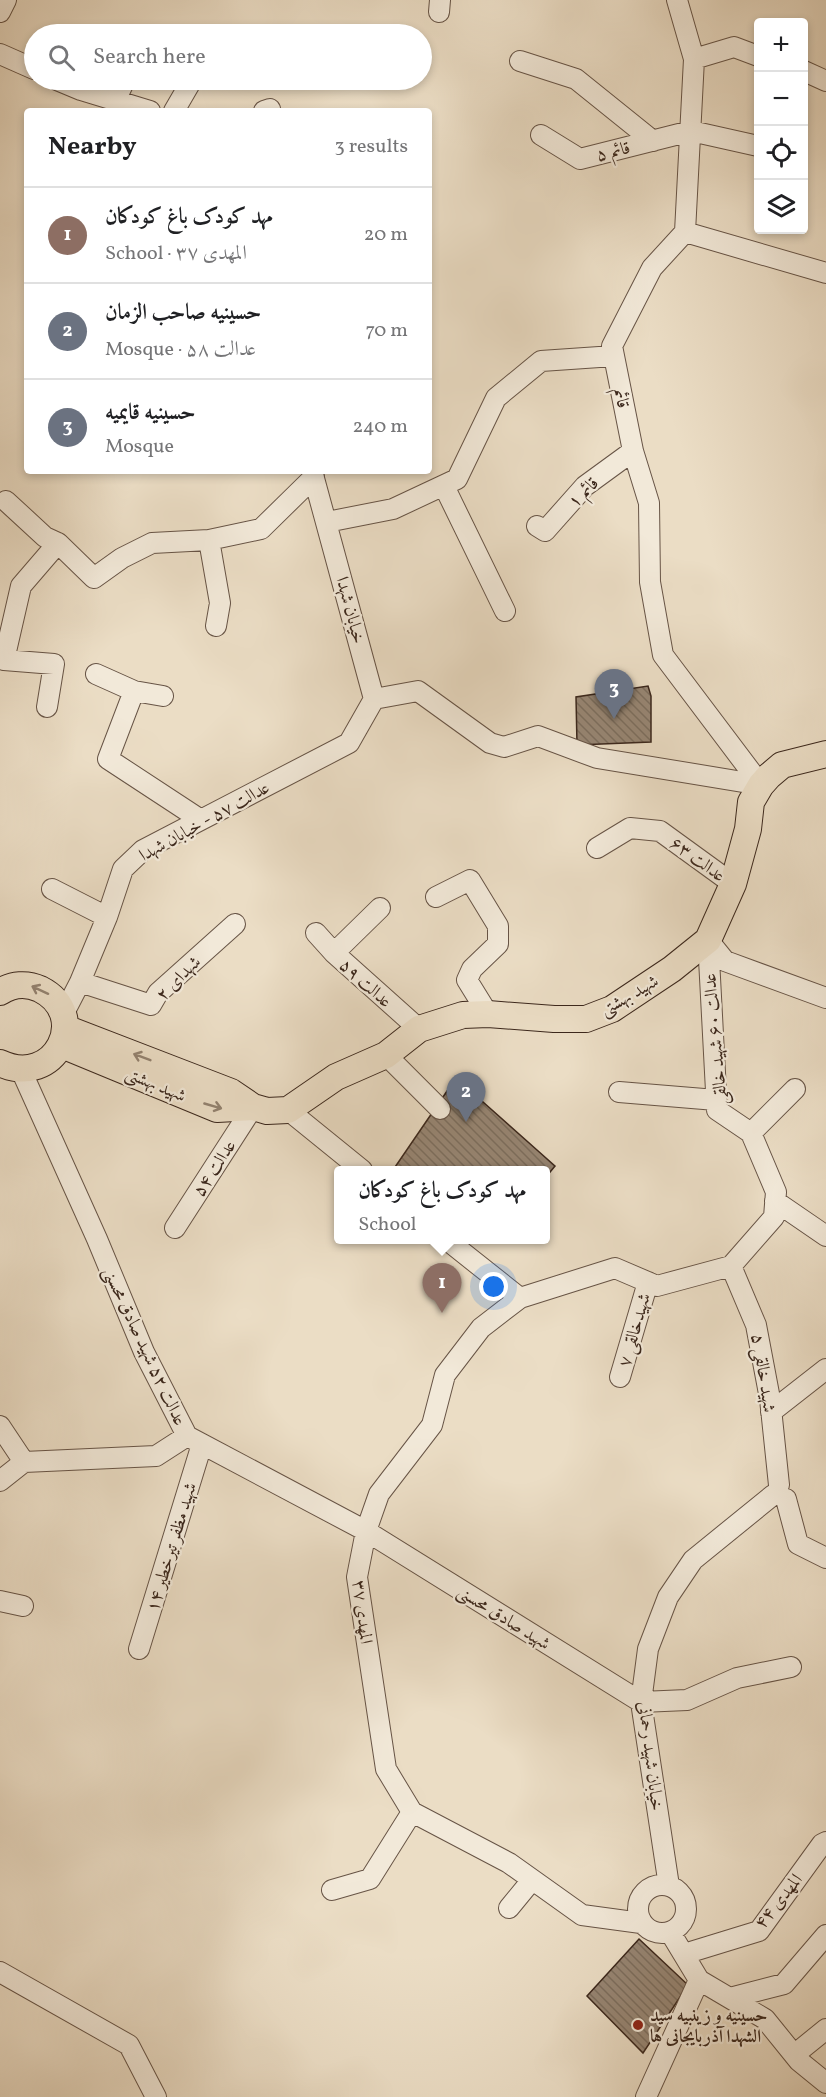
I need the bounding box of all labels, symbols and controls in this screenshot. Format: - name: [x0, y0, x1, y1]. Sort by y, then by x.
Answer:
- map controls: [754, 18, 808, 234]
- button: +: [754, 18, 808, 72]
- search box: [24, 24, 432, 90]
- icon: search: [45, 41, 78, 74]
- text: Search here: [93, 42, 206, 73]
- button: −: [754, 72, 808, 126]
- button: locate: [754, 126, 808, 180]
- text: Nearby: [48, 129, 137, 165]
- text: 3 results: [334, 133, 408, 161]
- street label: قائم ۵: [594, 136, 633, 171]
- button: layers: [754, 180, 808, 234]
- text: مهد کودک باغ کودکان: [105, 202, 273, 233]
- text: 1: [63, 221, 72, 249]
- text: 20 m: [364, 221, 408, 249]
- text: School · المهدی ۳۷: [105, 240, 247, 268]
- text: حسینیه صاحب الزمان: [105, 298, 262, 329]
- text: 2: [62, 317, 73, 345]
- text: 70 m: [365, 317, 408, 345]
- text: Mosque · عدالت ۵۸: [105, 336, 256, 364]
- street label: قائم: [604, 386, 635, 411]
- text: حسینیه قایمیه: [105, 398, 196, 429]
- text: 3: [62, 413, 73, 441]
- text: 240 m: [353, 413, 408, 441]
- text: Mosque: [105, 433, 174, 461]
- street label: قائم ۱: [563, 472, 606, 515]
- street label: خیابان شهدا: [329, 574, 371, 647]
- pin: 3: [594, 670, 634, 719]
- street label: عدالت ۵۷ - خیابان شهدا: [135, 776, 275, 869]
- street label: عدالت ۶۳: [664, 832, 730, 889]
- street label: شهدای ۲: [151, 951, 207, 1007]
- street label: عدالت ۵۹: [333, 954, 397, 1015]
- street label: شهید بهشتی: [596, 970, 664, 1023]
- street label: عدالت ۶۰ شهید خالقی: [698, 972, 735, 1106]
- one-way arrow: [31, 984, 49, 996]
- one-way arrow: [134, 1051, 152, 1062]
- street label: شهید بهشتی: [121, 1061, 190, 1109]
- pin: 2: [446, 1072, 486, 1122]
- one-way arrow: [203, 1101, 222, 1112]
- street label: عدالت ۵۴: [188, 1136, 243, 1202]
- popup: [334, 1166, 550, 1244]
- text: مهد کودک باغ کودکان: [358, 1176, 526, 1207]
- text: School: [358, 1211, 417, 1239]
- street label: عدالت ۵۲ شهید صادق محسنی: [96, 1263, 191, 1430]
- pin: 1: [422, 1264, 462, 1313]
- your location: [479, 1272, 508, 1301]
- street label: شهیدخالقی ۷: [613, 1290, 658, 1370]
- street label: شهید خالقی ۵: [744, 1332, 781, 1414]
- street label: شهید مظفر تیرخطیر ۱۴: [141, 1480, 204, 1615]
- street label: المهدی ۳۷: [345, 1579, 378, 1646]
- street label: شهید صادق محسنی: [452, 1580, 555, 1657]
- street label: خیابان شهید رحمانی: [630, 1700, 669, 1812]
- street label: المهدی ۴۴: [749, 1869, 809, 1935]
- place label: حسینیه و زینبیه سید الشهدا آذربایجانی ها: [650, 2004, 767, 2050]
- marker: حسینیه و زینبیه سید الشهدا آذربایجانی ها: [631, 2018, 645, 2032]

